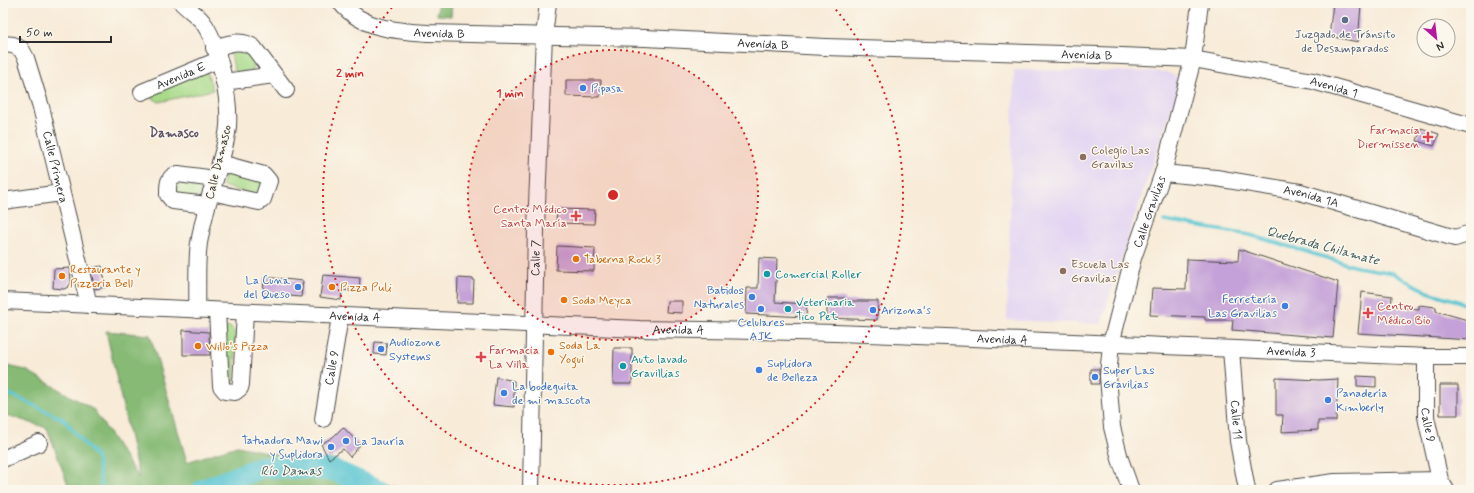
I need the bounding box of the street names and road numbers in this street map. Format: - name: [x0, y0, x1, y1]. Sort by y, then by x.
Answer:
- street label: Avenida B: [413, 25, 465, 43]
- street label: Avenida B: [737, 36, 789, 54]
- street label: Avenida B: [1061, 47, 1113, 65]
- street label: Avenida E: [154, 59, 209, 94]
- street label: Avenida 1: [1308, 73, 1359, 102]
- street label: Calle Damasco: [202, 123, 236, 201]
- street label: Calle Primera: [38, 129, 71, 205]
- street label: Calle Gravilias: [1130, 173, 1171, 250]
- street label: Avenida 1A: [1282, 182, 1340, 212]
- street label: Calle 7: [528, 240, 545, 276]
- street label: Avenida A: [329, 308, 381, 327]
- street label: Avenida A: [653, 322, 704, 339]
- street label: Avenida A: [976, 331, 1028, 349]
- street label: Avenida 3: [1266, 343, 1316, 362]
- street label: Calle 9: [322, 349, 343, 386]
- street label: Calle 11: [1226, 400, 1245, 440]
- street label: Calle 9: [1417, 408, 1438, 444]

